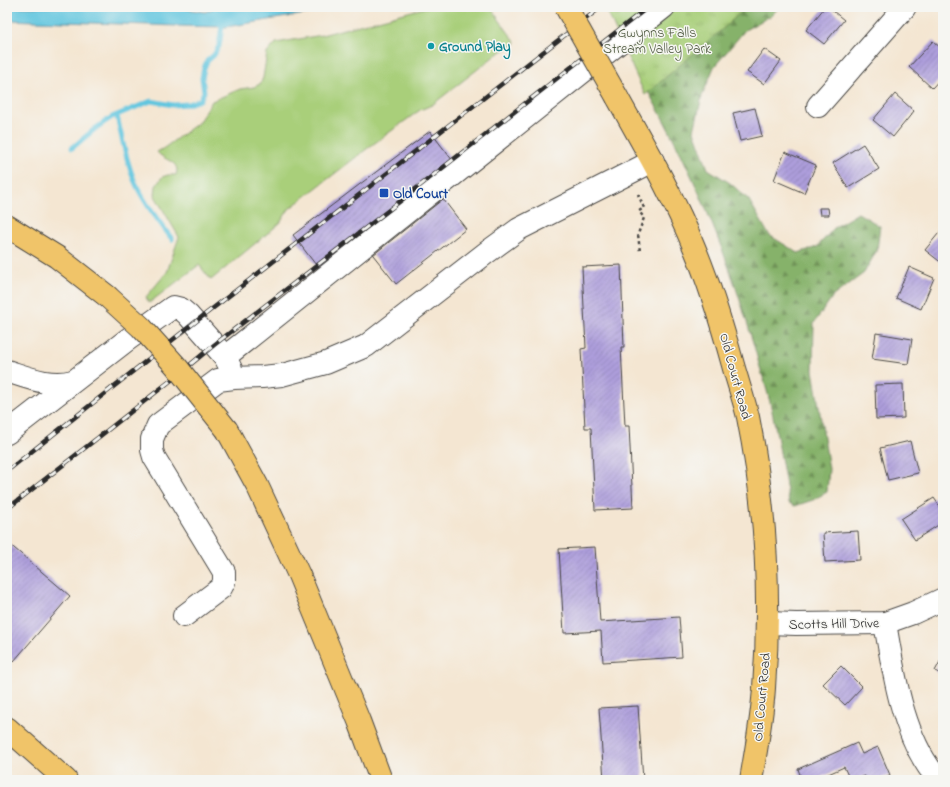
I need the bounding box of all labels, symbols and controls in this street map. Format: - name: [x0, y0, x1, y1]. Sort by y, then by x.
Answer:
- park label: Gwynns Falls Stream Valley Park: [603, 23, 712, 61]
- place label: Ground Play: [439, 37, 511, 60]
- marker: Ground Play: [426, 41, 436, 51]
- place label: Old Court: [393, 184, 448, 205]
- marker: Old Court: [378, 187, 390, 199]
- street label: Old Court Road: [713, 331, 756, 422]
- street label: Scotts Hill Drive: [789, 613, 880, 636]
- street label: Old Court Road: [748, 652, 777, 742]

